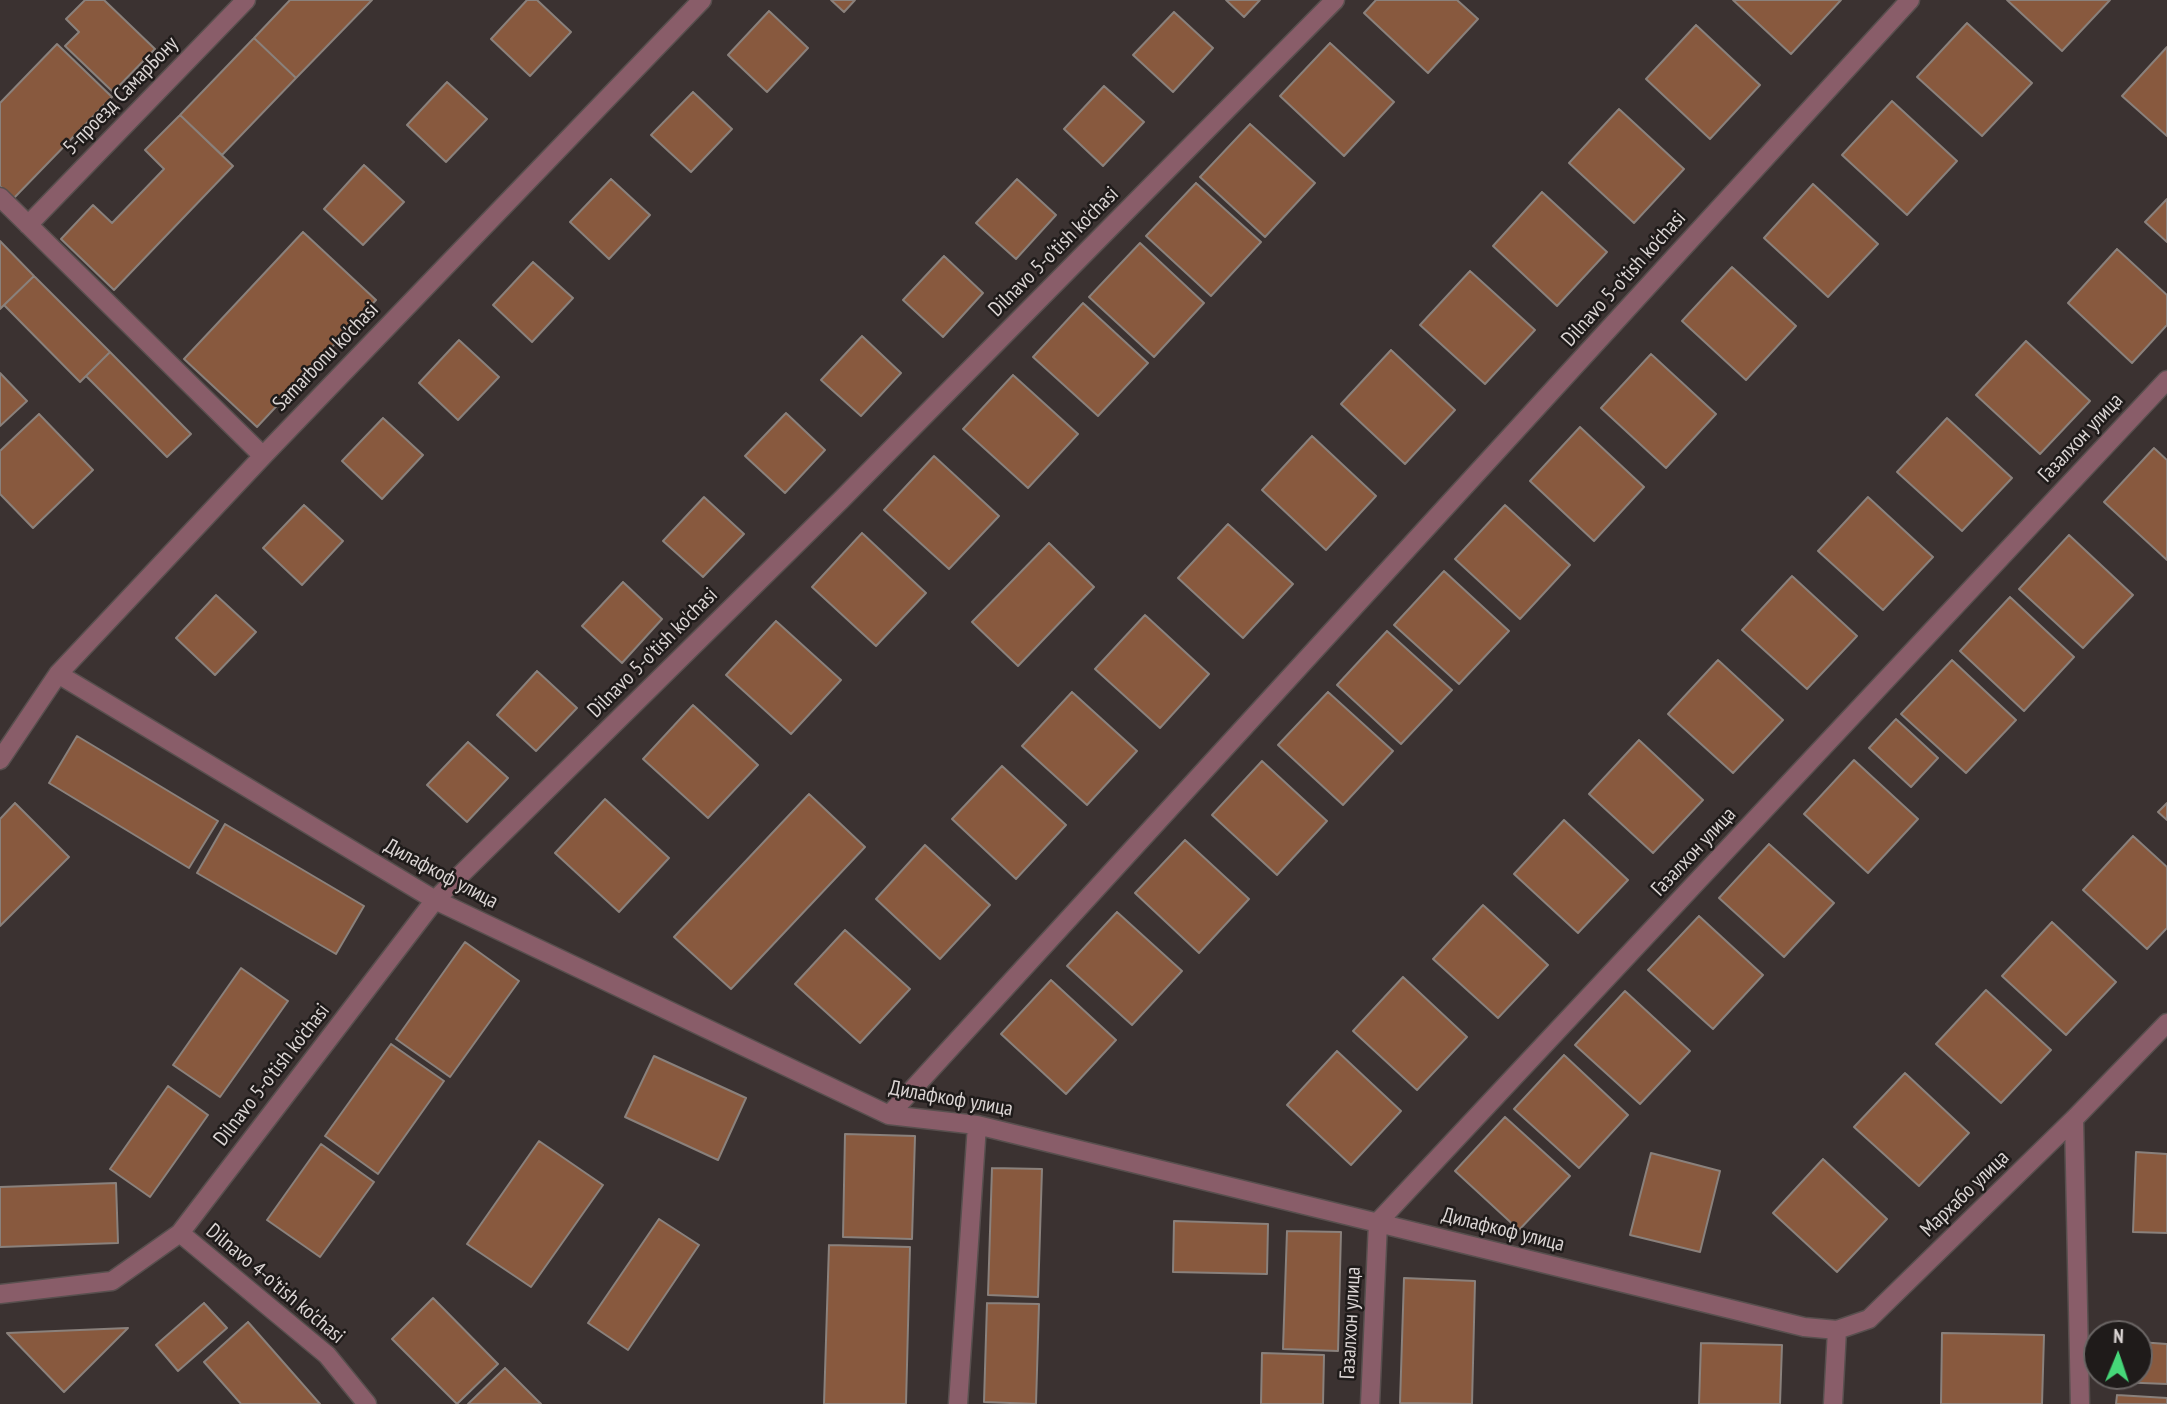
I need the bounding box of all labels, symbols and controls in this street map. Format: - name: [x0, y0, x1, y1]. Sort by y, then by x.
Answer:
- street label: 5-проезд СамарБону: [58, 32, 184, 160]
- street label: Dilnavo 5-o'tish ko'chasi: [984, 182, 1124, 322]
- street label: Dilnavo 5-o'tish ko'chasi: [1557, 206, 1691, 352]
- street label: Samarbonu ko'chasi: [268, 298, 384, 416]
- street label: Газалхон улица: [2033, 388, 2129, 488]
- street label: Dilnavo 5-o'tish ko'chasi: [583, 583, 723, 723]
- street label: Газалхон улица: [1646, 802, 1742, 902]
- street label: Дилафкоф улица: [380, 833, 502, 915]
- street label: Dilnavo 5-o'tish ko'chasi: [209, 999, 335, 1151]
- street label: Дилафкоф улица: [887, 1076, 1015, 1122]
- street label: Мархабо улица: [1915, 1146, 2015, 1242]
- street label: Дилафкоф улица: [1439, 1203, 1567, 1257]
- street label: Dilnavo 4-o'tish ko'chasi: [201, 1219, 349, 1349]
- street label: Газалхон улица: [1335, 1266, 1367, 1380]
- north arrow: [2083, 1320, 2153, 1390]
- text: N: [2113, 1324, 2124, 1348]

